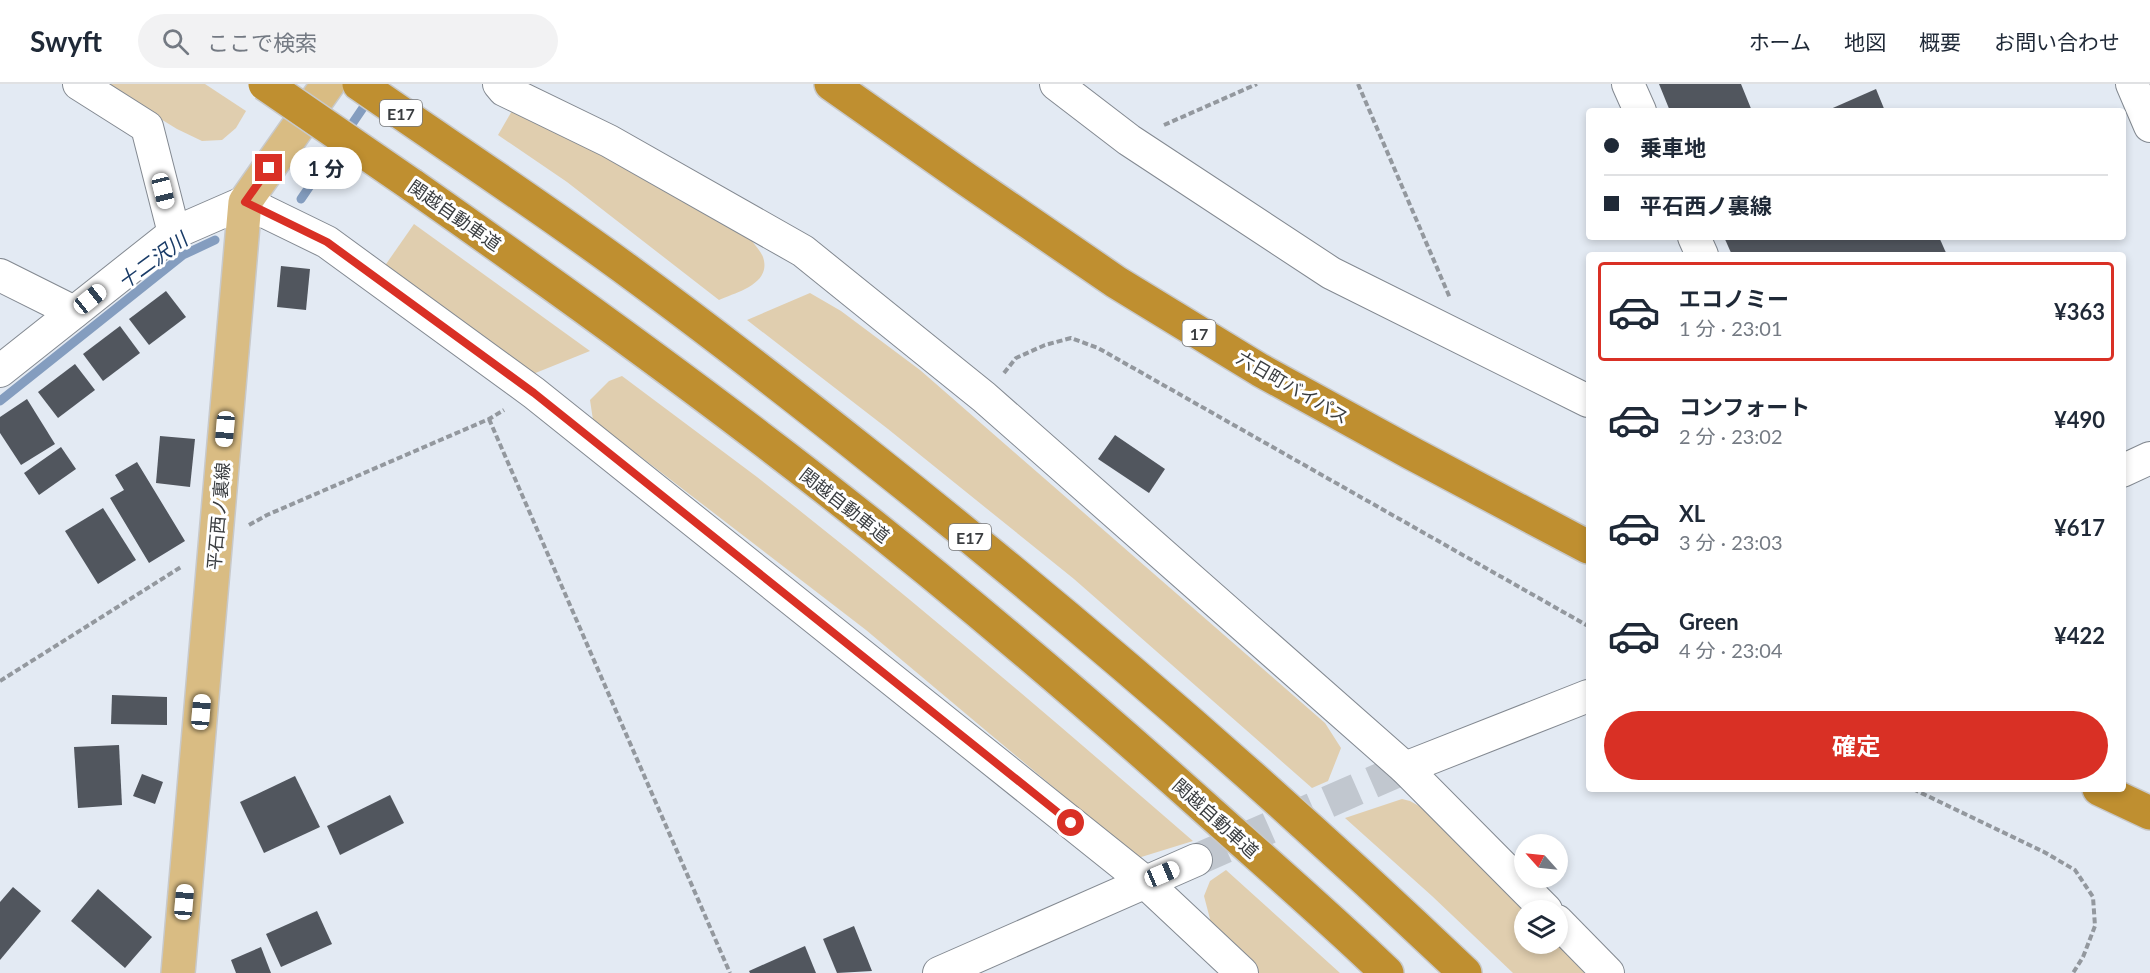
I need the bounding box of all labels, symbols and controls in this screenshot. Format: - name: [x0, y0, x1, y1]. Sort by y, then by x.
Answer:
- search box: [138, 14, 558, 68]
- text: Swyft: [30, 24, 102, 58]
- icon: search: [159, 25, 192, 58]
- text: ここで検索: [207, 29, 317, 56]
- text: ホーム: [1749, 29, 1811, 54]
- text: 地図: [1844, 29, 1886, 54]
- text: 概要: [1919, 29, 1961, 54]
- text: お問い合わせ: [1994, 29, 2120, 54]
- road number: E17: [380, 100, 422, 126]
- text: 乗車地: [1640, 134, 1706, 161]
- callout: 1 分: [290, 147, 362, 189]
- route end: [255, 154, 282, 181]
- text: 1 分: [308, 156, 344, 180]
- car: [150, 171, 176, 211]
- street label: 関越自動車道: [404, 175, 506, 255]
- text: 平石西ノ裏線: [1640, 192, 1772, 219]
- water label: 十二沢川: [113, 226, 193, 293]
- car: [70, 281, 110, 317]
- icon: car: [1607, 285, 1661, 339]
- text: エコノミー: [1679, 285, 1789, 312]
- text: ¥363: [2054, 298, 2105, 325]
- text: 1 分 · 23:01: [1679, 316, 1783, 340]
- road number: 17: [1182, 320, 1216, 346]
- street label: 六日町バイパス: [1233, 346, 1353, 428]
- icon: car: [1607, 393, 1661, 447]
- text: コンフォート: [1679, 393, 1810, 420]
- text: ¥490: [2054, 406, 2105, 433]
- car: [214, 410, 236, 448]
- text: 2 分 · 23:02: [1679, 424, 1783, 448]
- street label: 平石西ノ裏線: [202, 461, 234, 571]
- street label: 関越自動車道: [796, 463, 894, 547]
- text: XL: [1679, 500, 1705, 527]
- icon: car: [1607, 501, 1661, 555]
- text: ¥617: [2054, 514, 2105, 541]
- road number: E17: [949, 524, 991, 550]
- text: 3 分 · 23:03: [1679, 530, 1783, 554]
- text: Green: [1679, 608, 1739, 635]
- icon: car: [1607, 609, 1661, 663]
- text: ¥422: [2054, 622, 2105, 649]
- text: 4 分 · 23:04: [1679, 638, 1783, 662]
- car: [190, 693, 212, 731]
- button: 確定: [1604, 711, 2108, 780]
- street label: 関越自動車道: [1169, 774, 1263, 862]
- route start: [1057, 809, 1084, 836]
- north arrow: [1514, 834, 1568, 888]
- map controls: [1514, 834, 1568, 954]
- car: [1142, 859, 1182, 889]
- car: [173, 883, 195, 921]
- button: layers: [1514, 900, 1568, 954]

